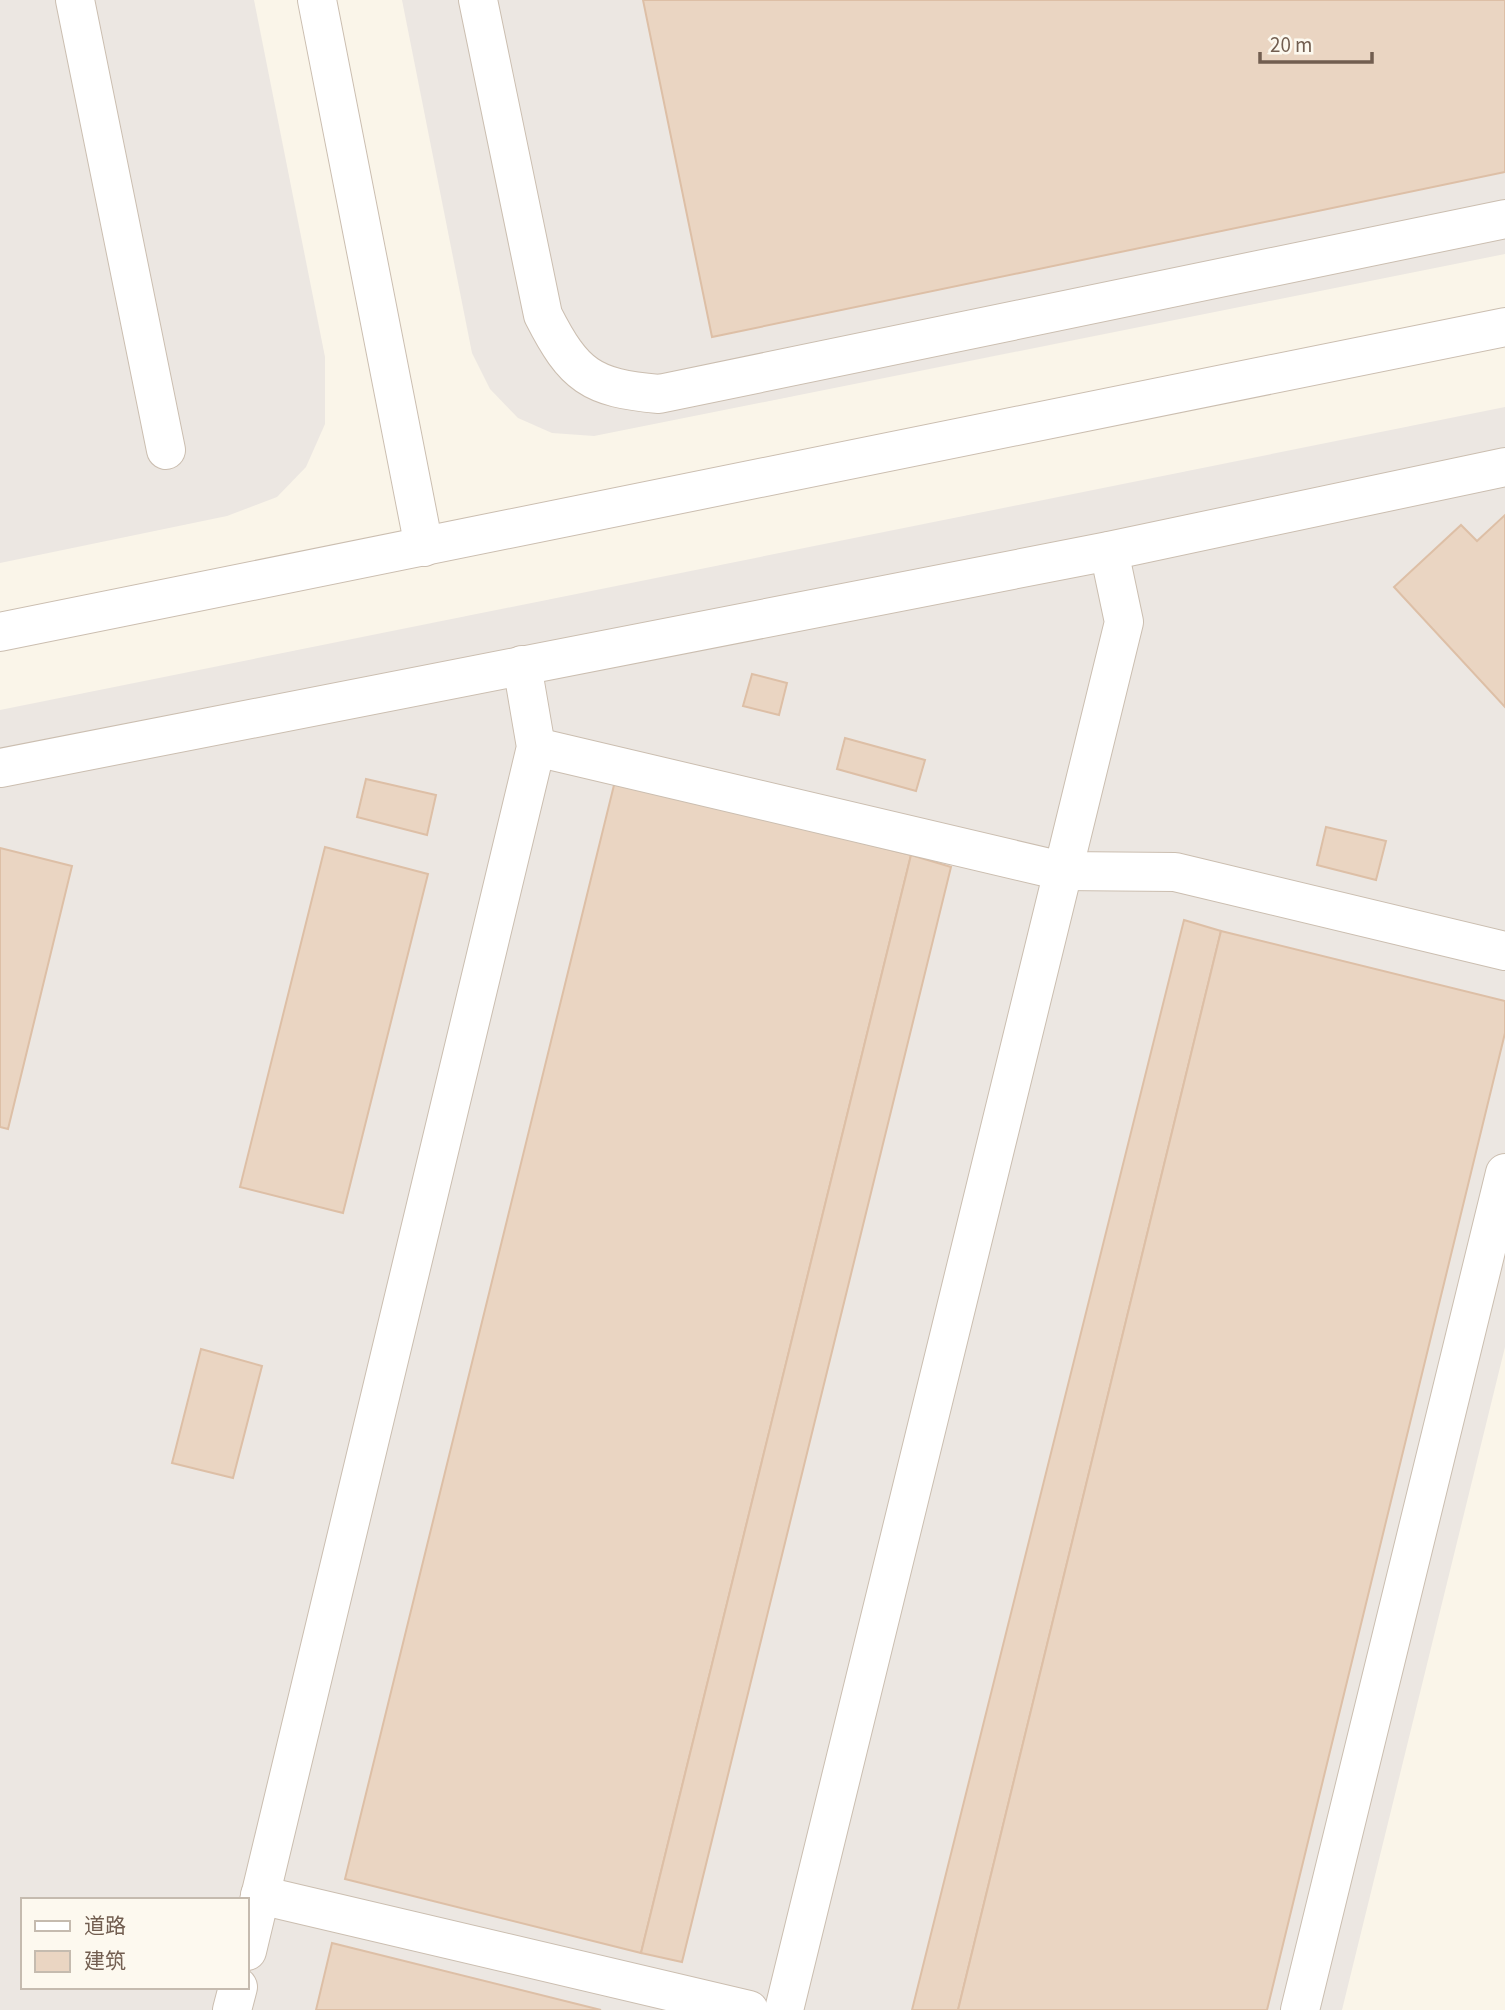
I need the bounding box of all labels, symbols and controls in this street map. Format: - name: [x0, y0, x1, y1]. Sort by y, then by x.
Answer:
- scale bar: [1260, 21, 1372, 65]
- text: 20 m: [1270, 30, 1312, 60]
- legend: [21, 1898, 248, 1989]
- text: 道路: [84, 1911, 126, 1941]
- text: 建筑: [84, 1946, 126, 1976]

